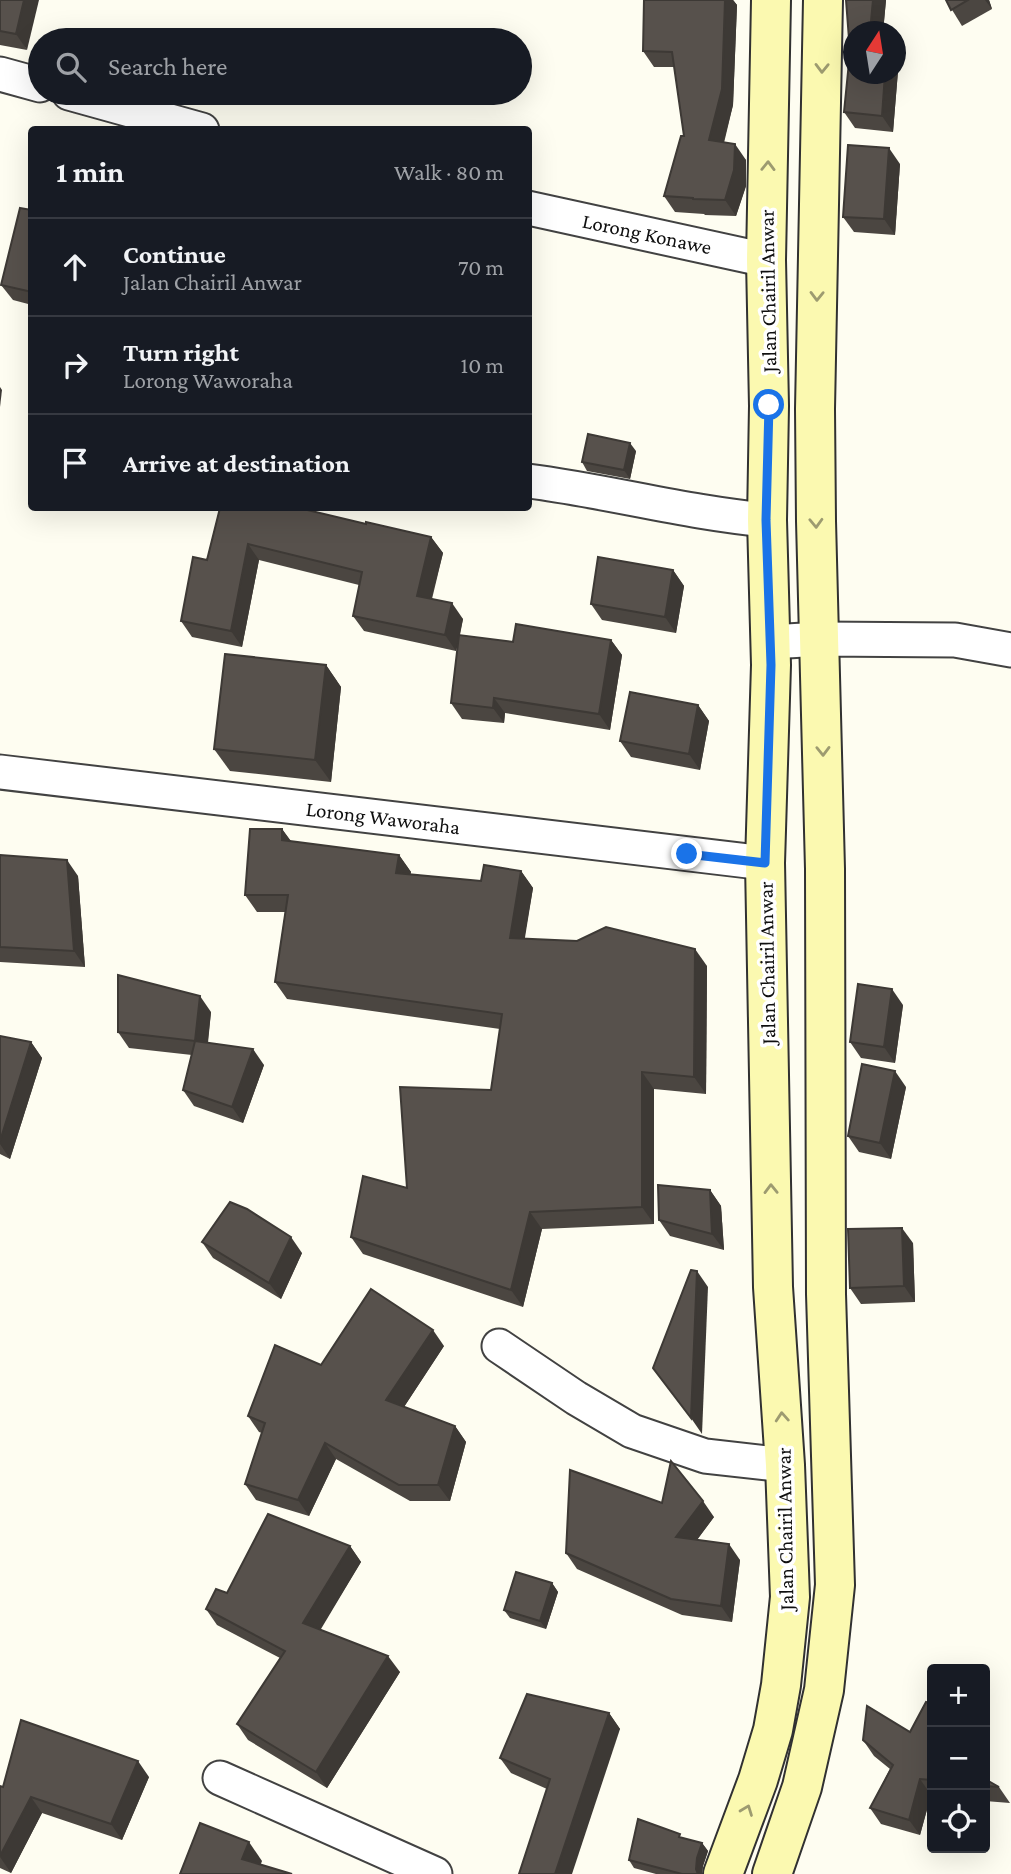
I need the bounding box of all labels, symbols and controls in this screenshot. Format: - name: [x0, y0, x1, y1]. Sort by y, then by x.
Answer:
- north arrow: [843, 21, 906, 84]
- search box: [28, 28, 532, 105]
- icon: search: [52, 48, 90, 86]
- text: Search here: [108, 52, 227, 81]
- one-way arrow: [814, 63, 829, 74]
- text: 1 min: [56, 155, 124, 188]
- text: Walk · 80 m: [394, 159, 504, 185]
- one-way arrow: [760, 160, 775, 171]
- street label: Lorong Konawe: [580, 209, 714, 259]
- street label: Jalan Chairil Anwar: [755, 209, 781, 375]
- text: Continue: [123, 240, 226, 269]
- icon: ahead: [56, 248, 94, 286]
- text: 70 m: [458, 254, 504, 280]
- text: Jalan Chairil Anwar: [123, 269, 302, 295]
- one-way arrow: [809, 291, 825, 301]
- text: Turn right: [123, 338, 239, 367]
- icon: right: [56, 346, 94, 384]
- text: 10 m: [461, 352, 504, 378]
- text: Lorong Waworaha: [123, 367, 293, 393]
- route start: [753, 389, 784, 420]
- icon: arrive: [56, 444, 94, 482]
- text: Arrive at destination: [123, 449, 350, 478]
- one-way arrow: [808, 518, 824, 529]
- one-way arrow: [815, 746, 831, 756]
- street label: Lorong Waworaha: [305, 797, 462, 839]
- route end: [671, 838, 702, 869]
- street label: Jalan Chairil Anwar: [754, 881, 780, 1047]
- one-way arrow: [764, 1184, 779, 1195]
- one-way arrow: [775, 1411, 790, 1422]
- street label: Jalan Chairil Anwar: [772, 1447, 798, 1613]
- map controls: [927, 1664, 990, 1853]
- button: +: [927, 1664, 990, 1727]
- button: −: [927, 1727, 990, 1790]
- button: locate: [927, 1790, 990, 1853]
- one-way arrow: [739, 1805, 753, 1817]

